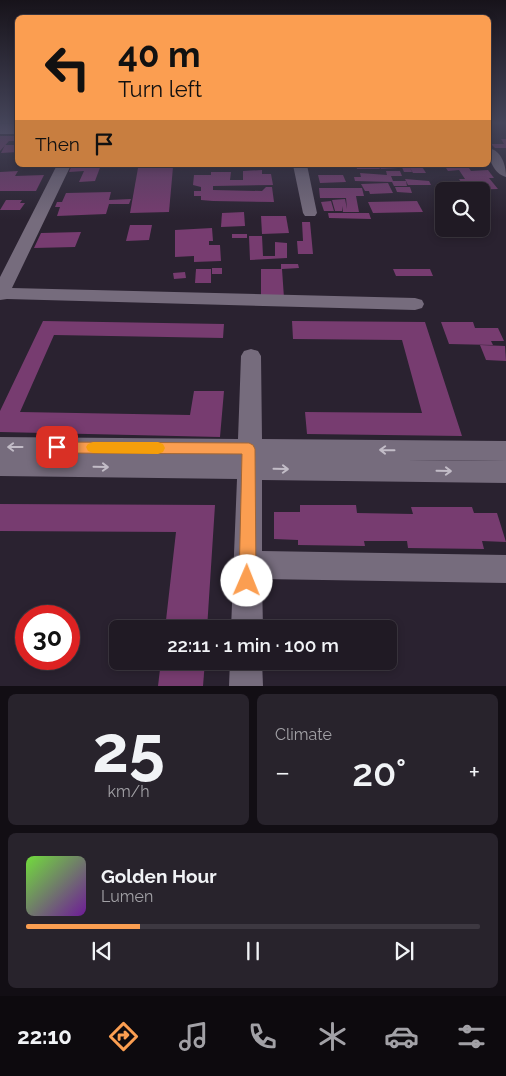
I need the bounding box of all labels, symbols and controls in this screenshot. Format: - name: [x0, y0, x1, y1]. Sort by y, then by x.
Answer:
- text: 40 m: [118, 34, 200, 75]
- icon: left: [35, 35, 100, 100]
- text: Turn left: [118, 76, 202, 102]
- icon: arrive: [90, 130, 118, 158]
- text: Then: [35, 133, 80, 155]
- map controls: [435, 182, 490, 237]
- button: search: [435, 182, 490, 237]
- pin: [36, 426, 78, 468]
- icon: arrive: [43, 433, 71, 461]
- one-way arrow: [7, 442, 24, 452]
- one-way arrow: [380, 445, 396, 455]
- one-way arrow: [93, 463, 109, 472]
- one-way arrow: [273, 465, 289, 474]
- one-way arrow: [435, 466, 451, 476]
- position arrow: [220, 554, 272, 606]
- speed limit sign: 30: [15, 605, 80, 670]
- text: 22:11 · 1 min · 100 m: [167, 634, 339, 656]
- text: 25: [92, 711, 165, 787]
- text: Climate: [275, 725, 332, 744]
- text: 20°: [352, 750, 406, 795]
- text: −: [275, 756, 290, 789]
- text: +: [468, 756, 480, 789]
- text: km/h: [107, 782, 150, 801]
- text: Golden Hour: [101, 865, 217, 887]
- text: Lumen: [101, 887, 153, 906]
- icon: previous: [88, 937, 116, 965]
- icon: pause: [239, 937, 267, 965]
- icon: next: [390, 937, 418, 965]
- icon: directions: [106, 1019, 141, 1054]
- icon: music: [176, 1019, 211, 1054]
- icon: phone: [245, 1019, 280, 1054]
- icon: climate: [315, 1019, 350, 1054]
- icon: car: [384, 1019, 419, 1054]
- icon: filters: [454, 1019, 489, 1054]
- text: 22:10: [17, 1023, 72, 1049]

